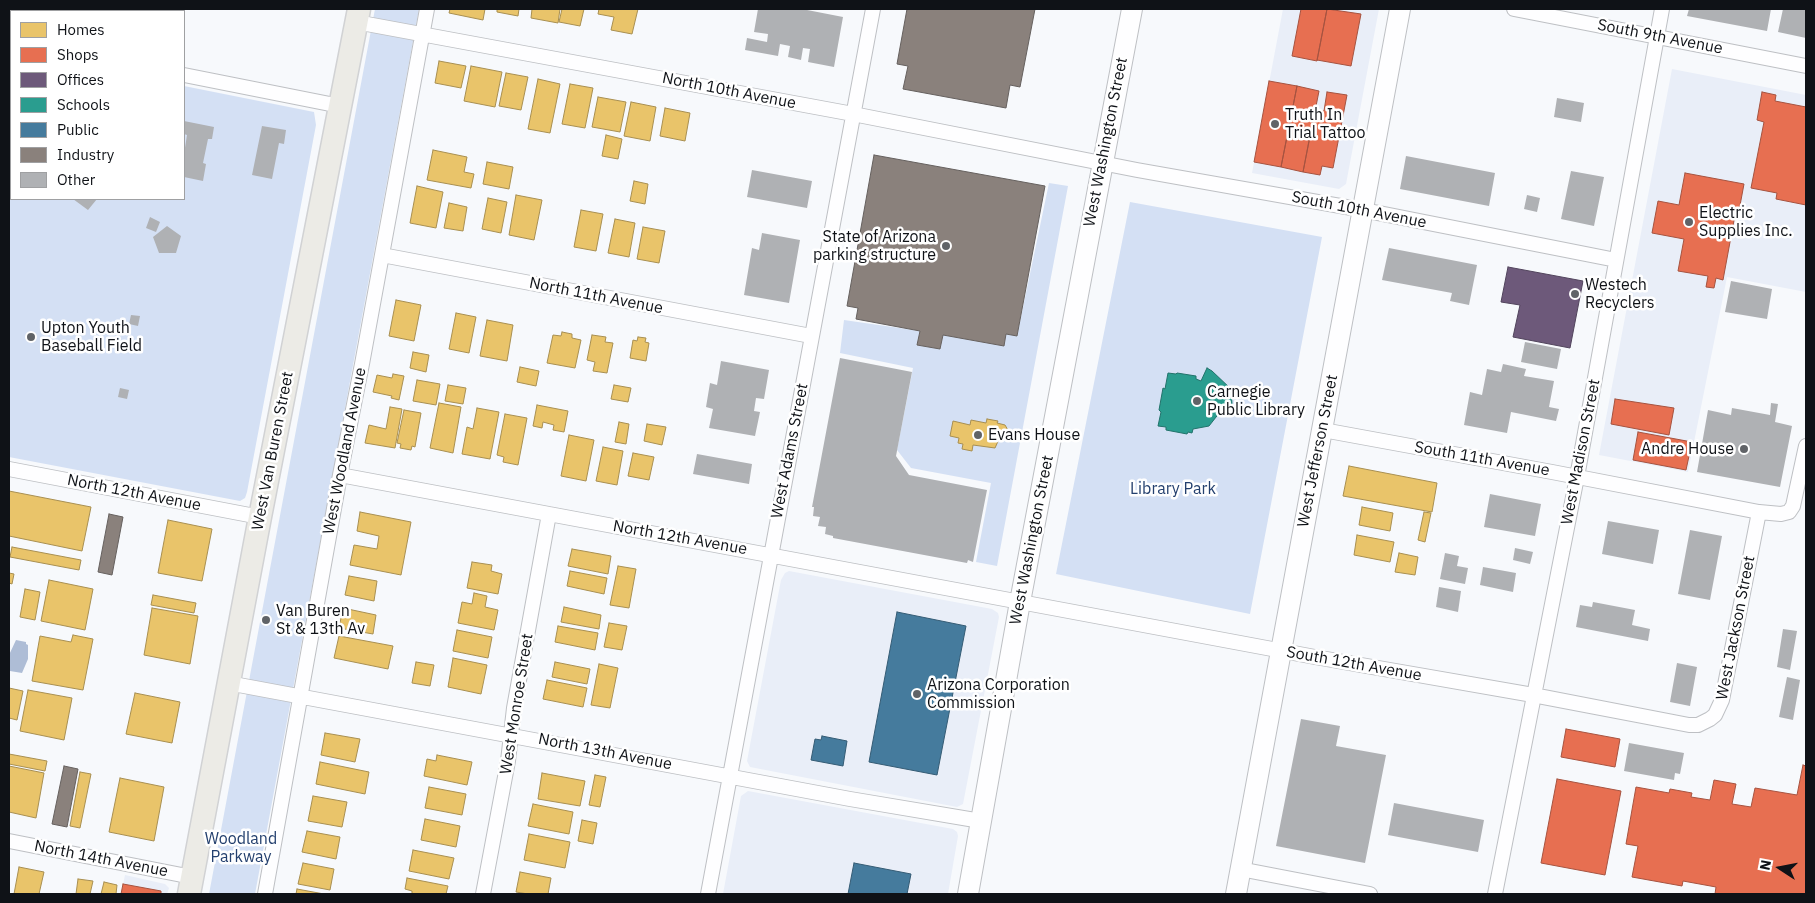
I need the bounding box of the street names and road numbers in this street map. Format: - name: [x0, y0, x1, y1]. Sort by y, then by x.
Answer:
- street label: South 9th Avenue: [1596, 15, 1724, 59]
- street label: West Washington Street: [1080, 56, 1132, 228]
- street label: North 10th Avenue: [661, 69, 797, 113]
- street label: South 10th Avenue: [1290, 188, 1428, 232]
- street label: North 11th Avenue: [528, 274, 664, 318]
- street label: West Woodland Avenue: [319, 366, 371, 536]
- street label: West Van Buren Street: [248, 370, 298, 532]
- street label: West Jefferson Street: [1294, 373, 1342, 529]
- street label: West Madison Street: [1557, 377, 1605, 527]
- street label: West Adams Street: [767, 382, 813, 520]
- street label: South 11th Avenue: [1413, 438, 1551, 480]
- street label: West Washington Street: [1006, 454, 1058, 626]
- street label: North 12th Avenue: [66, 471, 202, 515]
- street label: North 12th Avenue: [611, 517, 749, 559]
- street label: West Jackson Street: [1713, 554, 1759, 702]
- street label: West Monroe Street: [496, 632, 538, 776]
- street label: South 12th Avenue: [1285, 643, 1423, 685]
- street label: North 13th Avenue: [537, 730, 673, 774]
- street label: North 14th Avenue: [33, 837, 169, 881]

